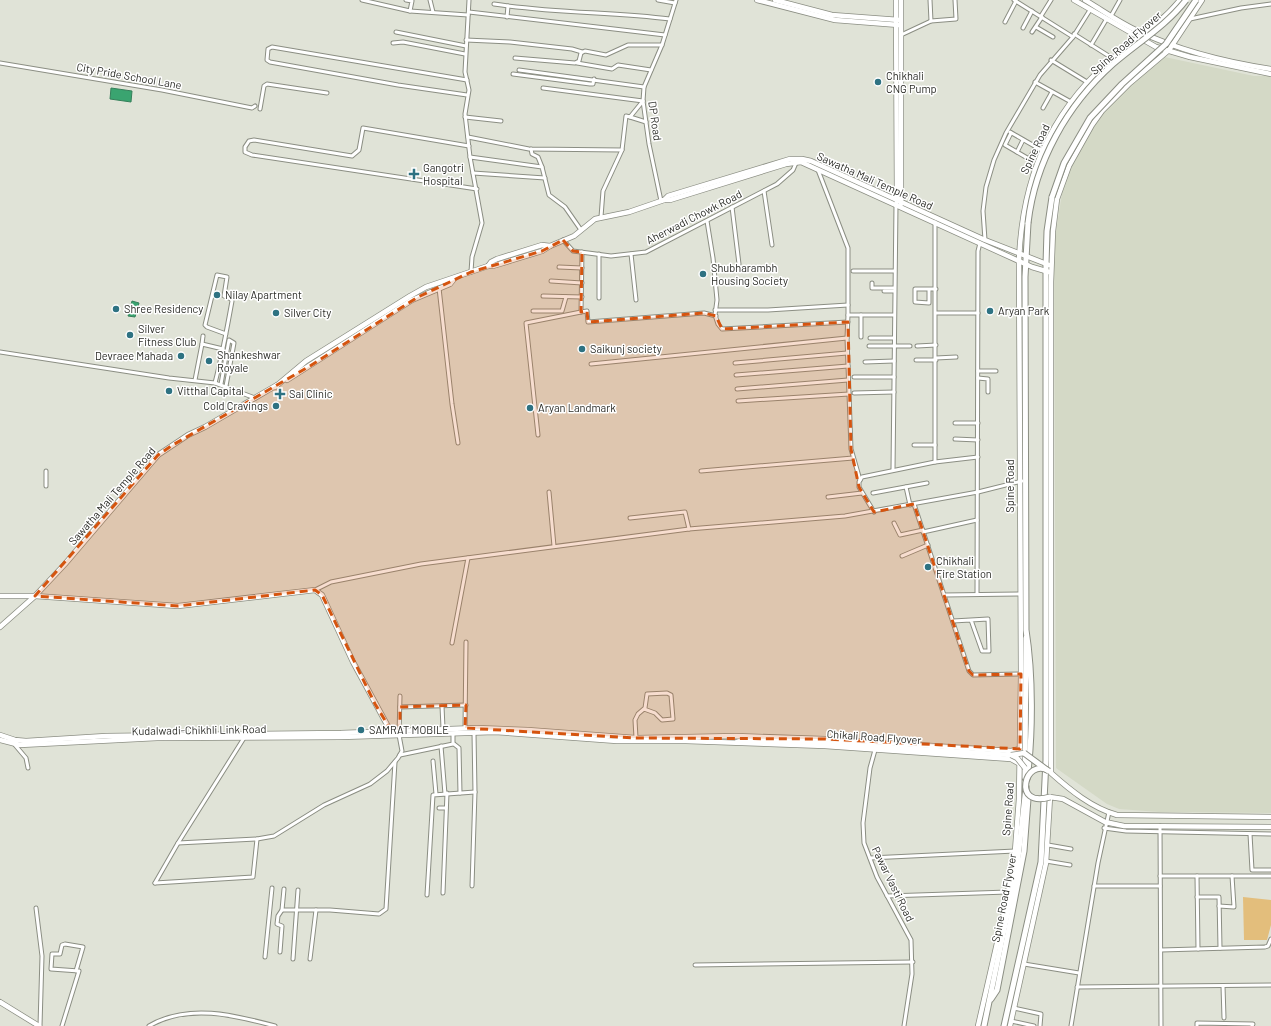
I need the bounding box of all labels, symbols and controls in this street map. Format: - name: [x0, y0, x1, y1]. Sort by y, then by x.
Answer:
- street label: Spine Road Flyover: [1087, 8, 1164, 77]
- street label: City Pride School Lane: [76, 60, 183, 91]
- place label: Chikhali CNG Pump: [886, 69, 937, 95]
- marker: Chikhali CNG Pump: [873, 77, 883, 87]
- street label: DP Road: [646, 100, 665, 142]
- street label: Spine Road: [1017, 122, 1052, 176]
- street label: Sawatha Mali Temple Road: [815, 149, 935, 212]
- place label: Gangotri Hospital: [423, 161, 464, 187]
- marker: Gangotri Hospital: [408, 168, 420, 180]
- street label: Aherwadi Chowk Road: [644, 187, 744, 246]
- place label: Shubharambh Housing Society: [711, 261, 788, 287]
- marker: Shubharambh Housing Society: [698, 269, 708, 279]
- place label: Nilay Apartment: [225, 288, 302, 301]
- marker: Nilay Apartment: [212, 290, 222, 300]
- place label: Shree Residency: [124, 302, 203, 315]
- marker: Shree Residency: [111, 304, 121, 314]
- place label: Aryan Park: [998, 304, 1050, 317]
- place label: Silver City: [284, 306, 331, 319]
- marker: Aryan Park: [985, 306, 995, 316]
- marker: Silver City: [271, 308, 281, 318]
- place label: Silver Fitness Club: [138, 322, 196, 348]
- marker: Silver Fitness Club: [125, 330, 135, 340]
- place label: Saikunj society: [590, 342, 662, 355]
- marker: Saikunj society: [577, 344, 587, 354]
- place label: Shankeshwar Royale: [217, 348, 281, 374]
- place label: Devraee Mahada: [95, 349, 173, 362]
- marker: Devraee Mahada: [176, 351, 186, 361]
- marker: Shankeshwar Royale: [204, 356, 214, 366]
- place label: Vitthal Capital: [177, 384, 244, 397]
- marker: Vitthal Capital: [164, 386, 174, 396]
- place label: Sai Clinic: [289, 387, 333, 400]
- marker: Sai Clinic: [274, 388, 286, 400]
- place label: Cold Cravings: [203, 399, 268, 412]
- marker: Cold Cravings: [271, 401, 281, 411]
- place label: Aryan Landmark: [538, 401, 616, 414]
- marker: Aryan Landmark: [525, 403, 535, 413]
- street label: Sawatha Mali Temple Road: [66, 444, 158, 547]
- street label: Spine Road: [1003, 459, 1016, 513]
- place label: Chikhali Fire Station: [936, 554, 992, 580]
- marker: Chikhali Fire Station: [923, 562, 933, 572]
- street label: Kudalwadi-Chikhli Link Road: [132, 722, 266, 737]
- place label: SAMRAT MOBILE: [369, 723, 449, 736]
- marker: SAMRAT MOBILE: [356, 725, 366, 735]
- street label: Chikali Road Flyover: [826, 727, 922, 746]
- street label: Spine Road: [999, 782, 1016, 836]
- street label: Pawar Vasti Road: [870, 844, 917, 923]
- street label: Spine Road Flyover: [989, 852, 1018, 943]

